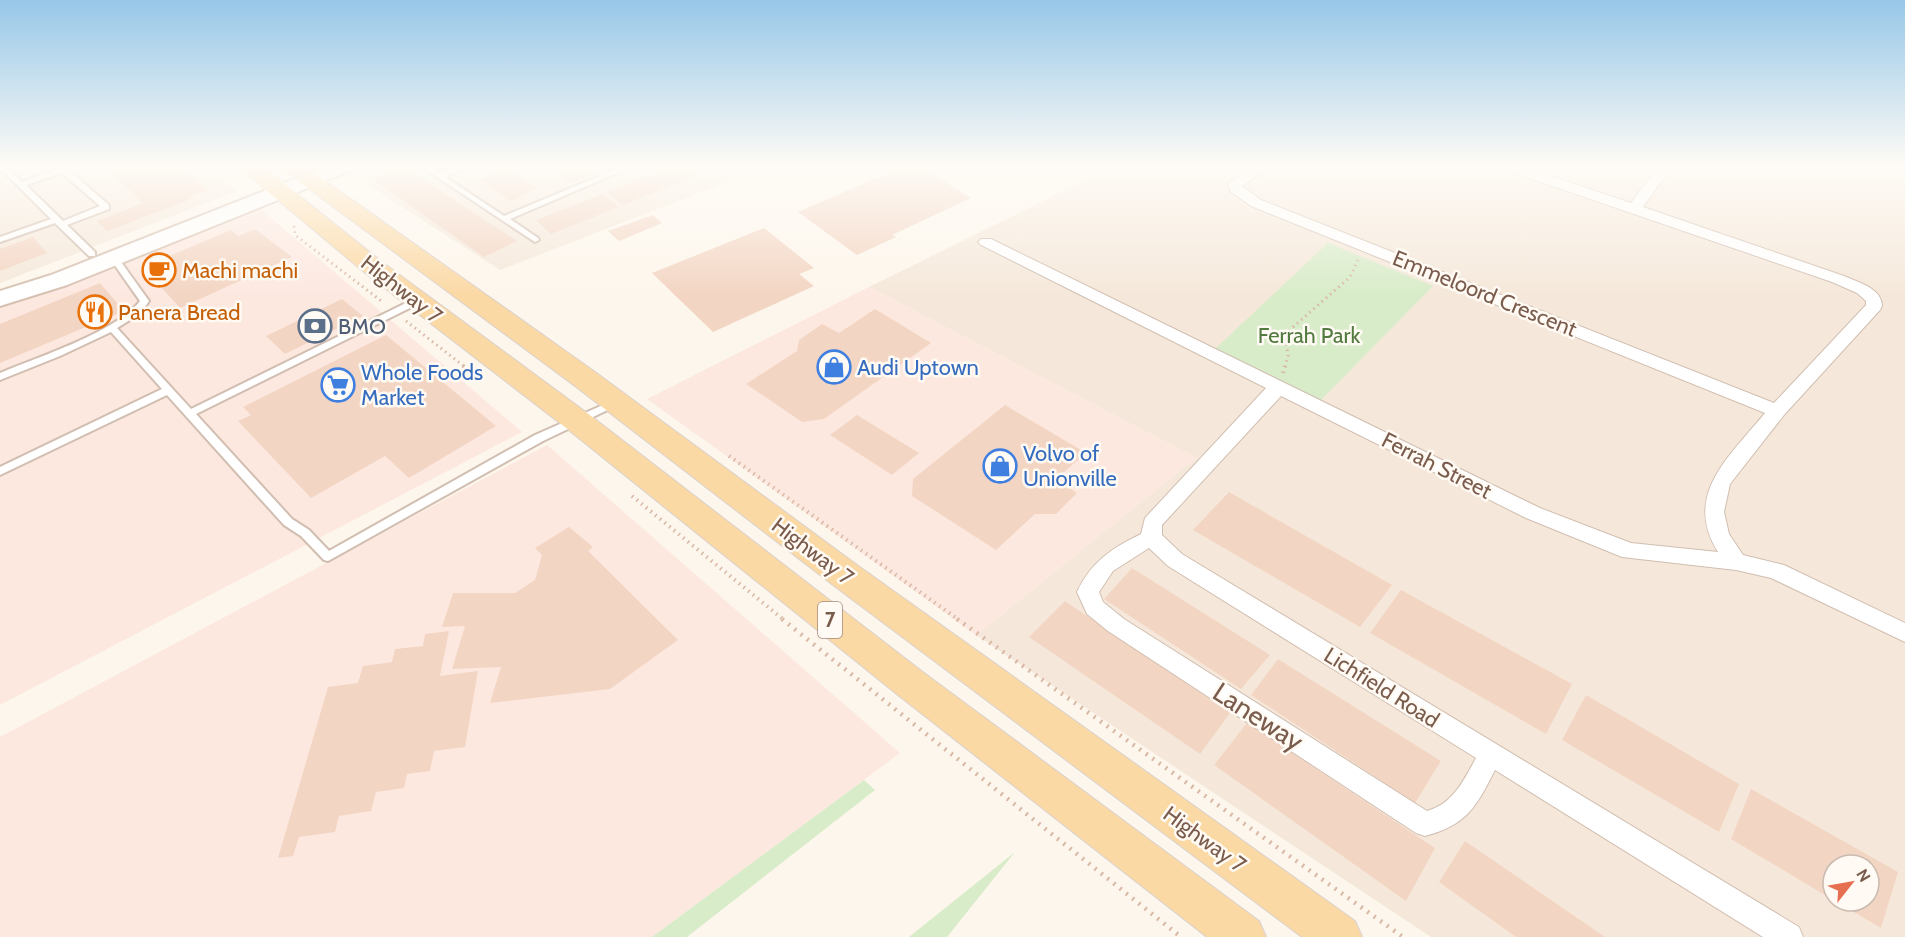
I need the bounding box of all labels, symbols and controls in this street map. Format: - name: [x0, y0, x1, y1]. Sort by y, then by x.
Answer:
- street label: Emmeloord Crescent: [1389, 244, 1581, 343]
- street label: Highway 7: [356, 249, 448, 330]
- cafe icon: Machi machi: [141, 252, 177, 288]
- place label: Machi machi: [182, 257, 298, 284]
- restaurant icon: Panera Bread: [77, 294, 113, 330]
- place label: Panera Bread: [118, 299, 240, 326]
- bank icon: BMO: [297, 308, 333, 344]
- place label: BMO: [338, 313, 386, 340]
- park label: Ferrah Park: [1258, 322, 1360, 349]
- shop icon: Audi Uptown: [816, 349, 852, 385]
- place label: Audi Uptown: [857, 354, 979, 381]
- place label: Whole Foods Market: [361, 359, 483, 411]
- supermarket icon: Whole Foods Market: [320, 367, 356, 403]
- street label: Ferrah Street: [1377, 426, 1497, 505]
- place label: Volvo of Unionville: [1023, 440, 1117, 492]
- shop icon: Volvo of Unionville: [982, 448, 1018, 484]
- street label: Highway 7: [766, 512, 859, 591]
- road number: 7: [818, 602, 842, 638]
- street label: Lichfield Road: [1319, 641, 1444, 733]
- street label: Laneway: [1207, 675, 1310, 758]
- street label: Highway 7: [1158, 800, 1251, 878]
- north arrow: [1821, 853, 1881, 913]
- text: N: [1852, 866, 1874, 885]

